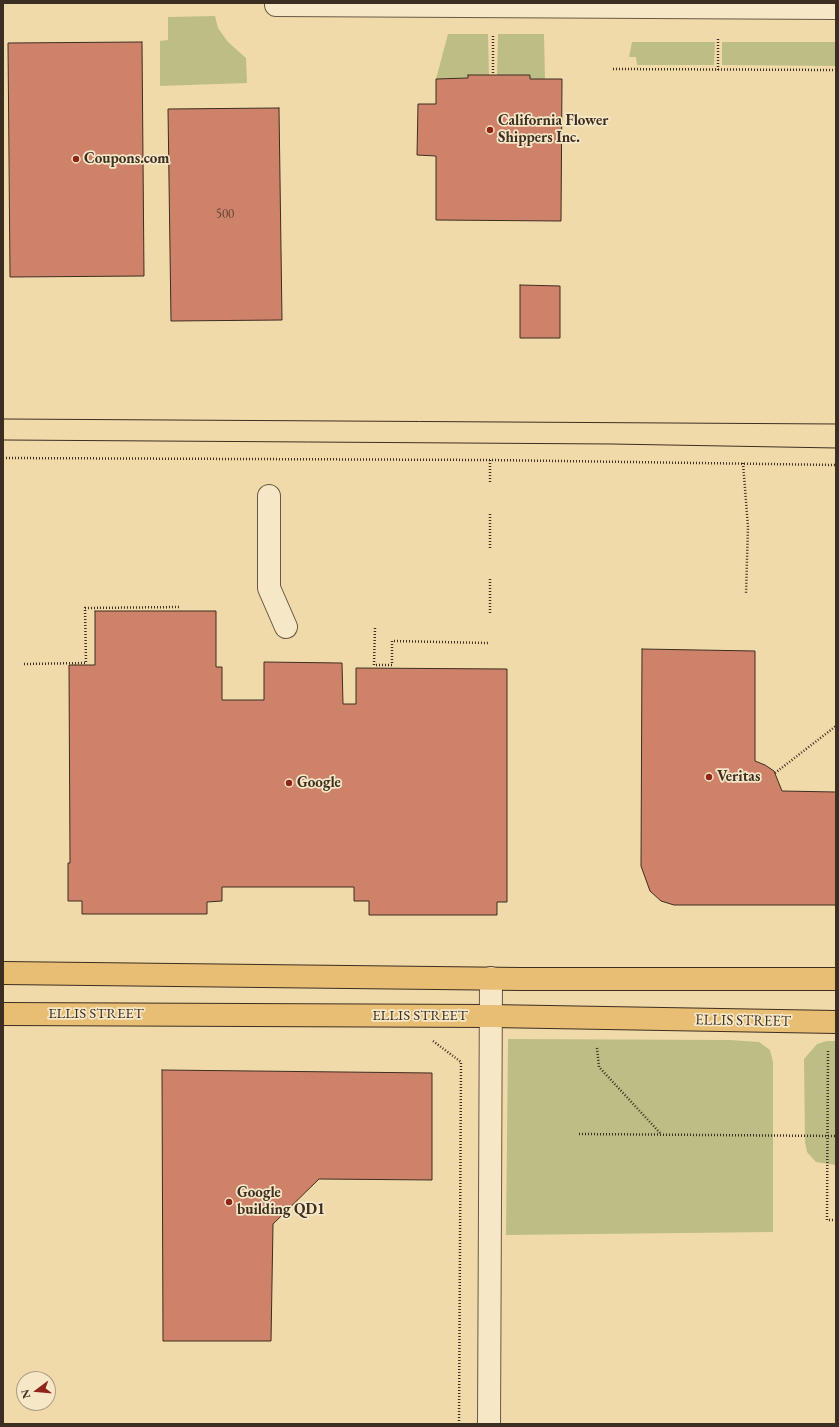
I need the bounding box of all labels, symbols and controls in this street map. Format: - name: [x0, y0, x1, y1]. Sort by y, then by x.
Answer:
- place label: California Flower Shippers Inc.: [498, 112, 609, 147]
- marker: California Flower Shippers Inc.: [485, 125, 495, 135]
- place label: Coupons.com: [84, 150, 169, 168]
- marker: Coupons.com: [71, 154, 81, 164]
- house number: 500: [216, 206, 234, 222]
- place label: Veritas: [717, 768, 760, 786]
- marker: Veritas: [704, 772, 714, 782]
- place label: Google: [297, 774, 341, 792]
- marker: Google: [284, 778, 294, 788]
- street label: ELLIS STREET: [48, 1005, 144, 1023]
- street label: ELLIS STREET: [372, 1007, 468, 1025]
- street label: ELLIS STREET: [695, 1011, 791, 1031]
- place label: Google building QD1: [237, 1184, 325, 1219]
- marker: Google building QD1: [224, 1197, 234, 1207]
- north arrow: [16, 1371, 56, 1411]
- text: N: [17, 1388, 33, 1400]

